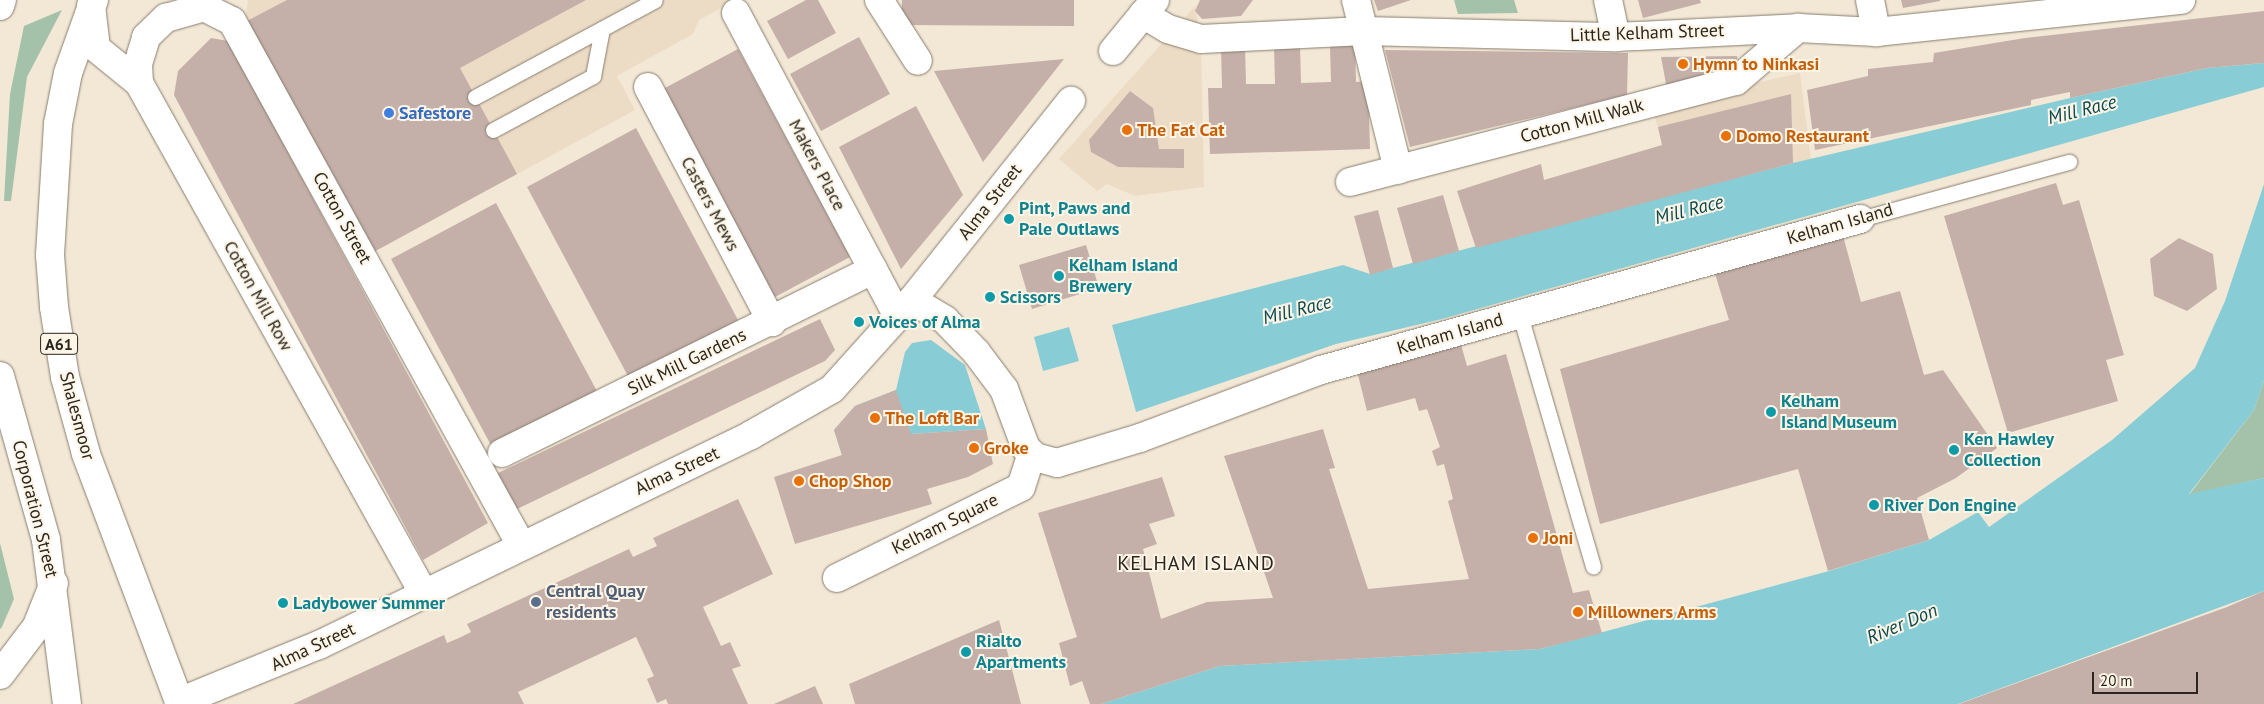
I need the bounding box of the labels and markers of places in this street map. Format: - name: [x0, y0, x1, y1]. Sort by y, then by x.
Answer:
- place label: Hymn to Ninkasi: [1693, 53, 1819, 75]
- marker: Hymn to Ninkasi: [1677, 58, 1689, 70]
- place label: Safestore: [399, 102, 471, 124]
- marker: Safestore: [383, 107, 395, 119]
- place label: The Fat Cat: [1137, 119, 1225, 141]
- marker: The Fat Cat: [1121, 124, 1133, 136]
- place label: Domo Restaurant: [1736, 125, 1869, 147]
- marker: Domo Restaurant: [1720, 130, 1732, 142]
- place label: Pint, Paws and Pale Outlaws: [1019, 198, 1132, 240]
- marker: Pint, Paws and Pale Outlaws: [1003, 213, 1015, 225]
- place label: Kelham Island Brewery: [1069, 255, 1178, 298]
- marker: Kelham Island Brewery: [1053, 270, 1065, 282]
- place label: Scissors: [1000, 286, 1061, 308]
- marker: Scissors: [984, 291, 996, 303]
- place label: Voices of Alma: [869, 311, 981, 333]
- marker: Voices of Alma: [853, 316, 865, 328]
- place label: Kelham Island Museum: [1781, 391, 1897, 434]
- marker: Kelham Island Museum: [1765, 406, 1777, 418]
- place label: The Loft Bar: [885, 407, 979, 429]
- marker: The Loft Bar: [869, 412, 881, 424]
- place label: Ken Hawley Collection: [1964, 429, 2054, 472]
- place label: Groke: [984, 437, 1029, 459]
- marker: Groke: [968, 442, 980, 454]
- marker: Ken Hawley Collection: [1948, 444, 1960, 456]
- place label: Chop Shop: [809, 470, 892, 492]
- marker: Chop Shop: [793, 475, 805, 487]
- place label: River Don Engine: [1884, 494, 2016, 516]
- marker: River Don Engine: [1868, 499, 1880, 511]
- place label: Joni: [1543, 527, 1573, 549]
- marker: Joni: [1527, 532, 1539, 544]
- place label: Central Quay residents: [546, 581, 645, 624]
- place label: Ladybower Summer: [293, 592, 445, 614]
- marker: Central Quay residents: [530, 596, 542, 608]
- marker: Ladybower Summer: [277, 597, 289, 609]
- place label: Millowners Arms: [1588, 601, 1717, 623]
- marker: Millowners Arms: [1572, 606, 1584, 618]
- place label: Rialto Apartments: [976, 631, 1066, 674]
- marker: Rialto Apartments: [960, 646, 972, 658]

